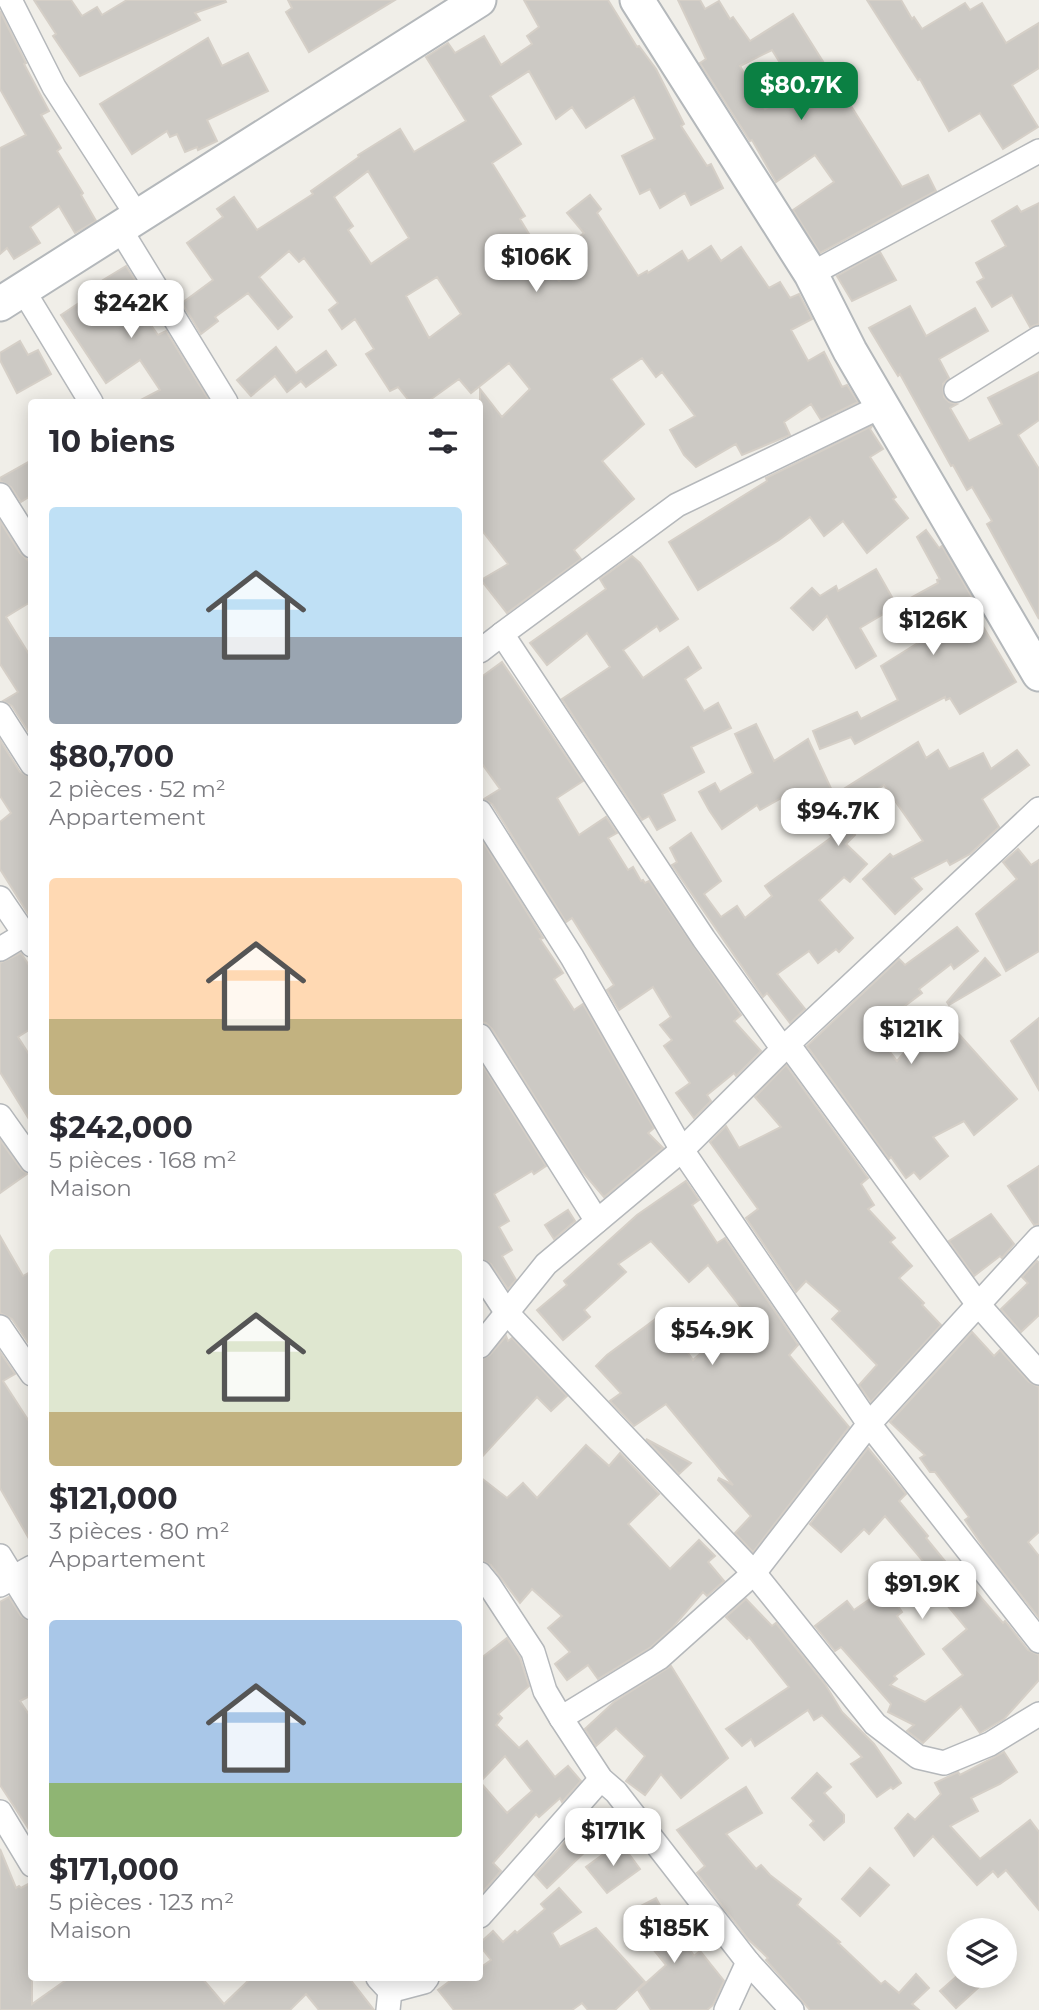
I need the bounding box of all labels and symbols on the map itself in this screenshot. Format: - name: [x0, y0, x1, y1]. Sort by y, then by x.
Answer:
- pin: $80.7K: [744, 62, 858, 122]
- pin: $106K: [487, 234, 585, 294]
- pin: $242K: [82, 280, 180, 340]
- pin: $126K: [884, 598, 982, 657]
- pin: $94.7K: [781, 788, 895, 848]
- pin: $121K: [862, 1006, 960, 1066]
- pin: $54.9K: [655, 1308, 769, 1367]
- pin: $91.9K: [865, 1562, 979, 1621]
- pin: $171K: [564, 1808, 662, 1868]
- pin: $185K: [625, 1906, 723, 1965]

